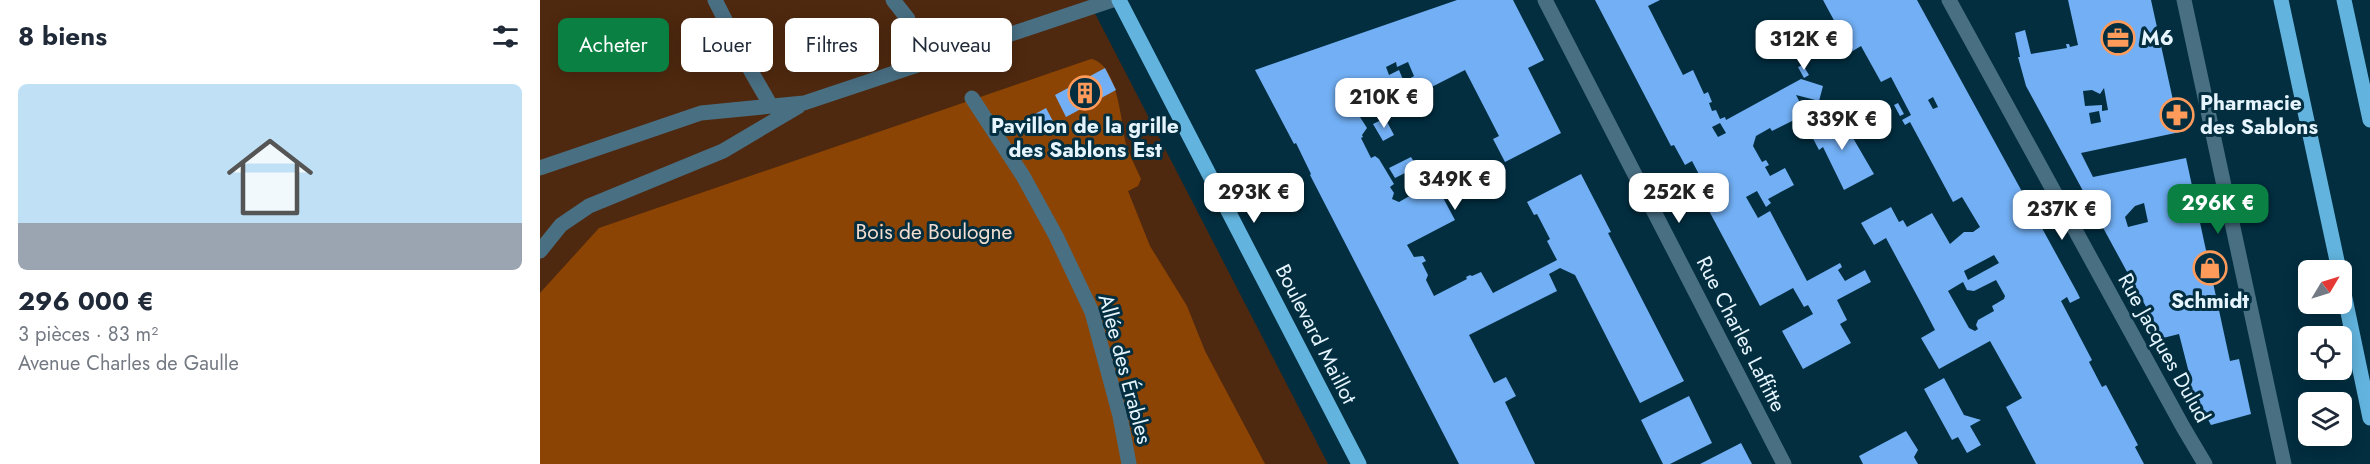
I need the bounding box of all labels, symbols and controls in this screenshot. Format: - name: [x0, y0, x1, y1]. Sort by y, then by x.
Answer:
- text: 8 biens: [18, 17, 107, 55]
- chip: Acheter: [558, 18, 669, 72]
- chip: Louer: [681, 18, 773, 72]
- chip: Filtres: [785, 18, 879, 72]
- chip: Nouveau: [891, 18, 1012, 72]
- icon: filters: [489, 20, 522, 53]
- pin: 312K €: [1755, 20, 1853, 71]
- office icon: M6: [2100, 20, 2136, 56]
- place label: M6: [2141, 23, 2174, 53]
- text: 312K €: [1770, 25, 1838, 54]
- building icon: Pavillon de la grille des Sablons Est: [1067, 75, 1103, 111]
- pin: 210K €: [1335, 78, 1433, 129]
- text: 210K €: [1349, 83, 1419, 112]
- place label: Pharmacie des Sablons: [2200, 88, 2318, 142]
- pharmacy icon: Pharmacie des Sablons: [2159, 97, 2195, 133]
- pin: 339K €: [1793, 100, 1891, 151]
- text: 339K €: [1806, 105, 1878, 134]
- place label: Pavillon de la grille des Sablons Est: [991, 111, 1179, 165]
- icon: home: [216, 123, 324, 231]
- pin: 349K €: [1406, 160, 1504, 211]
- text: 349K €: [1419, 165, 1491, 194]
- pin: 293K €: [1205, 173, 1303, 224]
- pin: 252K €: [1630, 173, 1728, 224]
- text: 293K €: [1218, 178, 1290, 207]
- text: 252K €: [1643, 178, 1715, 207]
- pin: 296K €: [2169, 184, 2267, 235]
- text: 296K €: [2182, 189, 2254, 218]
- pin: 237K €: [2013, 190, 2111, 241]
- text: 237K €: [2027, 195, 2097, 224]
- park label: Bois de Boulogne: [856, 217, 1013, 247]
- shop icon: Schmidt: [2192, 250, 2228, 286]
- street label: Rue Charles Laffitte: [1689, 251, 1793, 417]
- street label: Boulevard Maillot: [1268, 259, 1364, 409]
- north arrow: [2298, 260, 2352, 314]
- map controls: [2298, 260, 2352, 446]
- street label: Rue Jacques Dulud: [2110, 268, 2218, 428]
- text: 296 000 €: [18, 282, 154, 320]
- place label: Schmidt: [2171, 286, 2249, 316]
- street label: Allée des Érables: [1091, 291, 1159, 447]
- text: 3 pièces · 83 m²: [18, 320, 158, 349]
- button: locate: [2298, 326, 2352, 380]
- text: Avenue Charles de Gaulle: [18, 349, 239, 378]
- button: layers: [2298, 392, 2352, 446]

